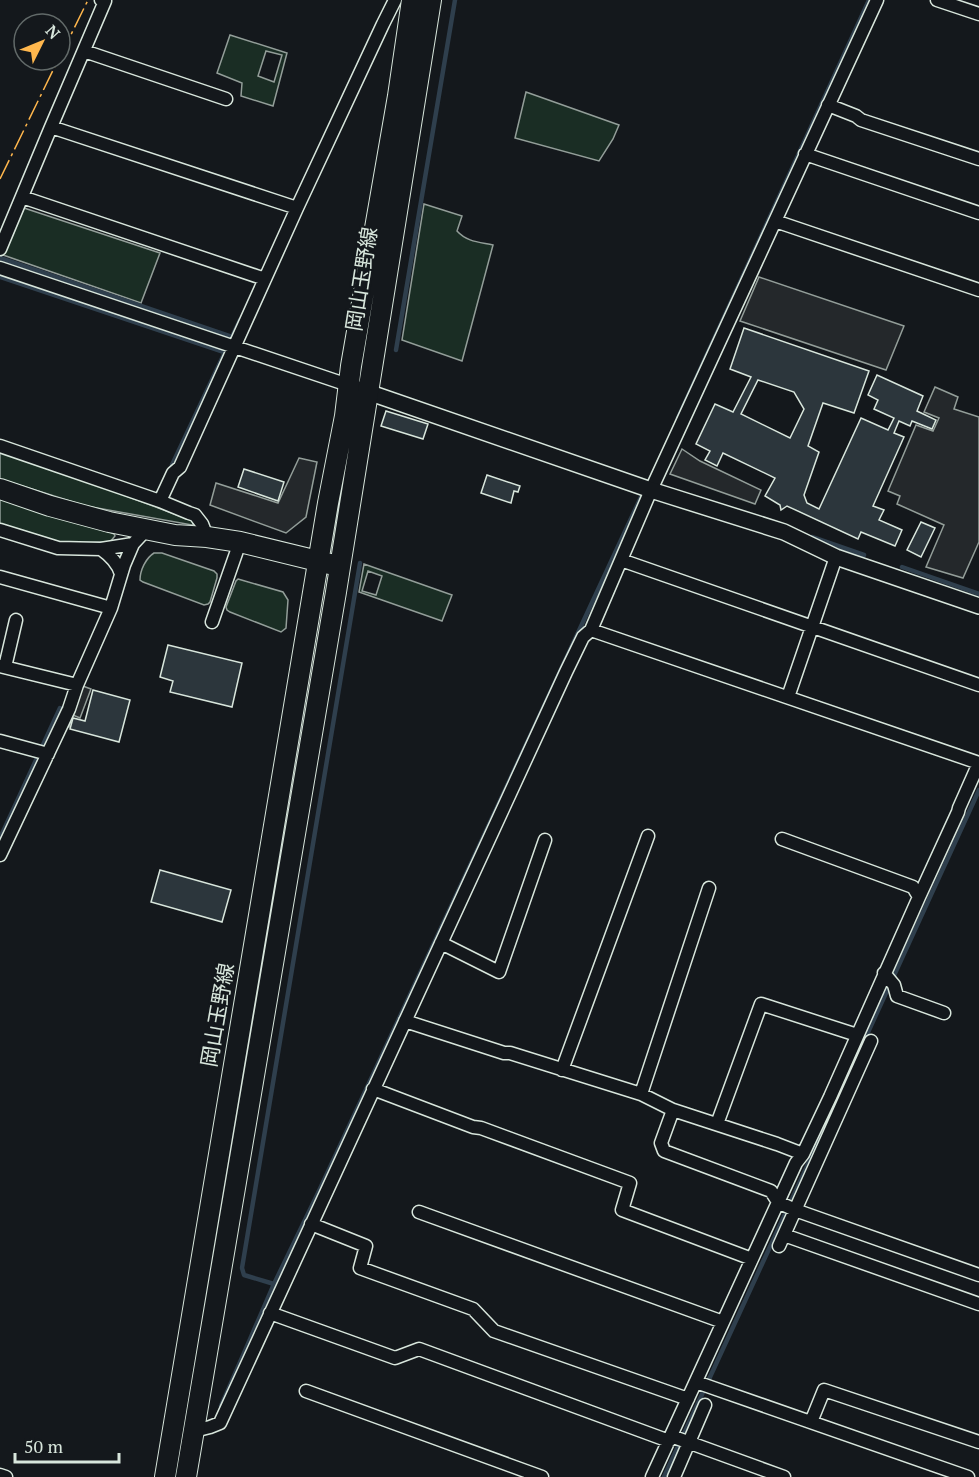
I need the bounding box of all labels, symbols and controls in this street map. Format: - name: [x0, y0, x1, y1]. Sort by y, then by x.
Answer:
- north arrow: [12, 12, 72, 72]
- text: N: [41, 20, 65, 44]
- street label: 岡山玉野線: [339, 225, 383, 333]
- street label: 岡山玉野線: [194, 961, 240, 1069]
- scale bar: [15, 1426, 118, 1464]
- text: 50 m: [24, 1434, 64, 1458]

